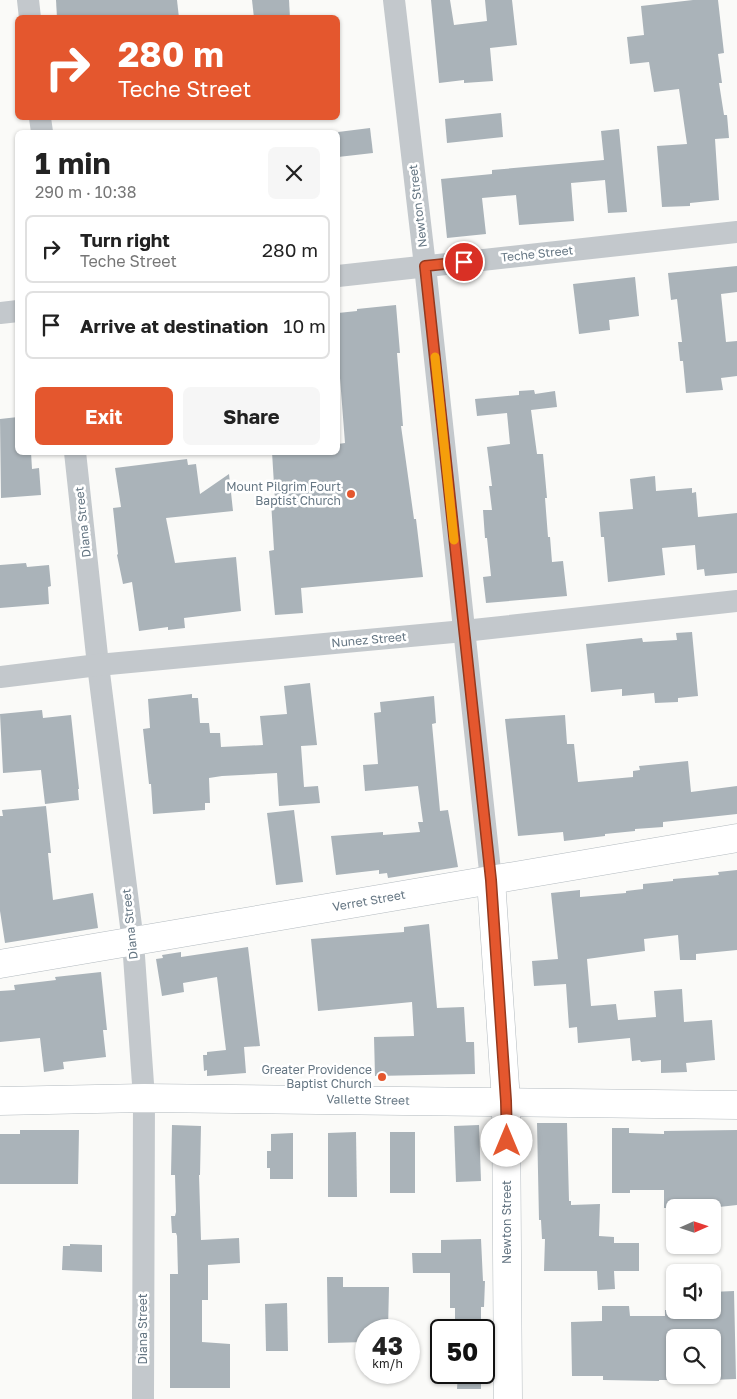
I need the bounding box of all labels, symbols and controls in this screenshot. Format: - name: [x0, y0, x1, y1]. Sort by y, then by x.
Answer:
- text: 280 m: [118, 33, 224, 75]
- icon: right: [35, 35, 100, 100]
- text: Teche Street: [118, 75, 251, 102]
- text: 1 min: [35, 145, 111, 181]
- button: close: [268, 147, 320, 199]
- street label: Newton Street: [405, 163, 430, 249]
- text: 290 m · 10:38: [35, 182, 136, 202]
- text: Turn right: [80, 228, 170, 251]
- icon: right: [37, 235, 65, 263]
- text: 280 m: [262, 238, 318, 261]
- pin: [443, 241, 485, 283]
- street label: Teche Street: [500, 242, 574, 265]
- icon: arrive: [450, 248, 478, 276]
- text: Teche Street: [80, 251, 177, 271]
- icon: arrive: [37, 311, 65, 339]
- text: Arrive at destination: [80, 314, 268, 337]
- text: 10 m: [283, 314, 326, 337]
- button: Exit: [35, 387, 173, 445]
- button: Share: [183, 387, 320, 445]
- place label: Mount Pilgrim Fourt Baptist Church: [226, 479, 341, 508]
- street label: Diana Street: [71, 486, 94, 558]
- marker: Mount Pilgrim Fourt Baptist Church: [345, 488, 357, 500]
- street label: Nunez Street: [331, 629, 407, 650]
- street label: Verret Street: [331, 887, 407, 914]
- street label: Diana Street: [118, 888, 141, 960]
- place label: Greater Providence Baptist Church: [261, 1062, 372, 1091]
- marker: Greater Providence Baptist Church: [376, 1071, 388, 1083]
- street label: Vallette Street: [326, 1091, 410, 1108]
- position arrow: [480, 1114, 532, 1166]
- street label: Newton Street: [499, 1180, 514, 1264]
- north arrow: [666, 1199, 721, 1254]
- map controls: [666, 1199, 721, 1384]
- button: sound: [666, 1264, 721, 1319]
- street label: Diana Street: [135, 1293, 150, 1365]
- speed limit sign: 50: [430, 1319, 495, 1384]
- button: search: [666, 1329, 721, 1384]
- text: 43: [372, 1330, 403, 1361]
- text: km/h: [372, 1356, 403, 1371]

